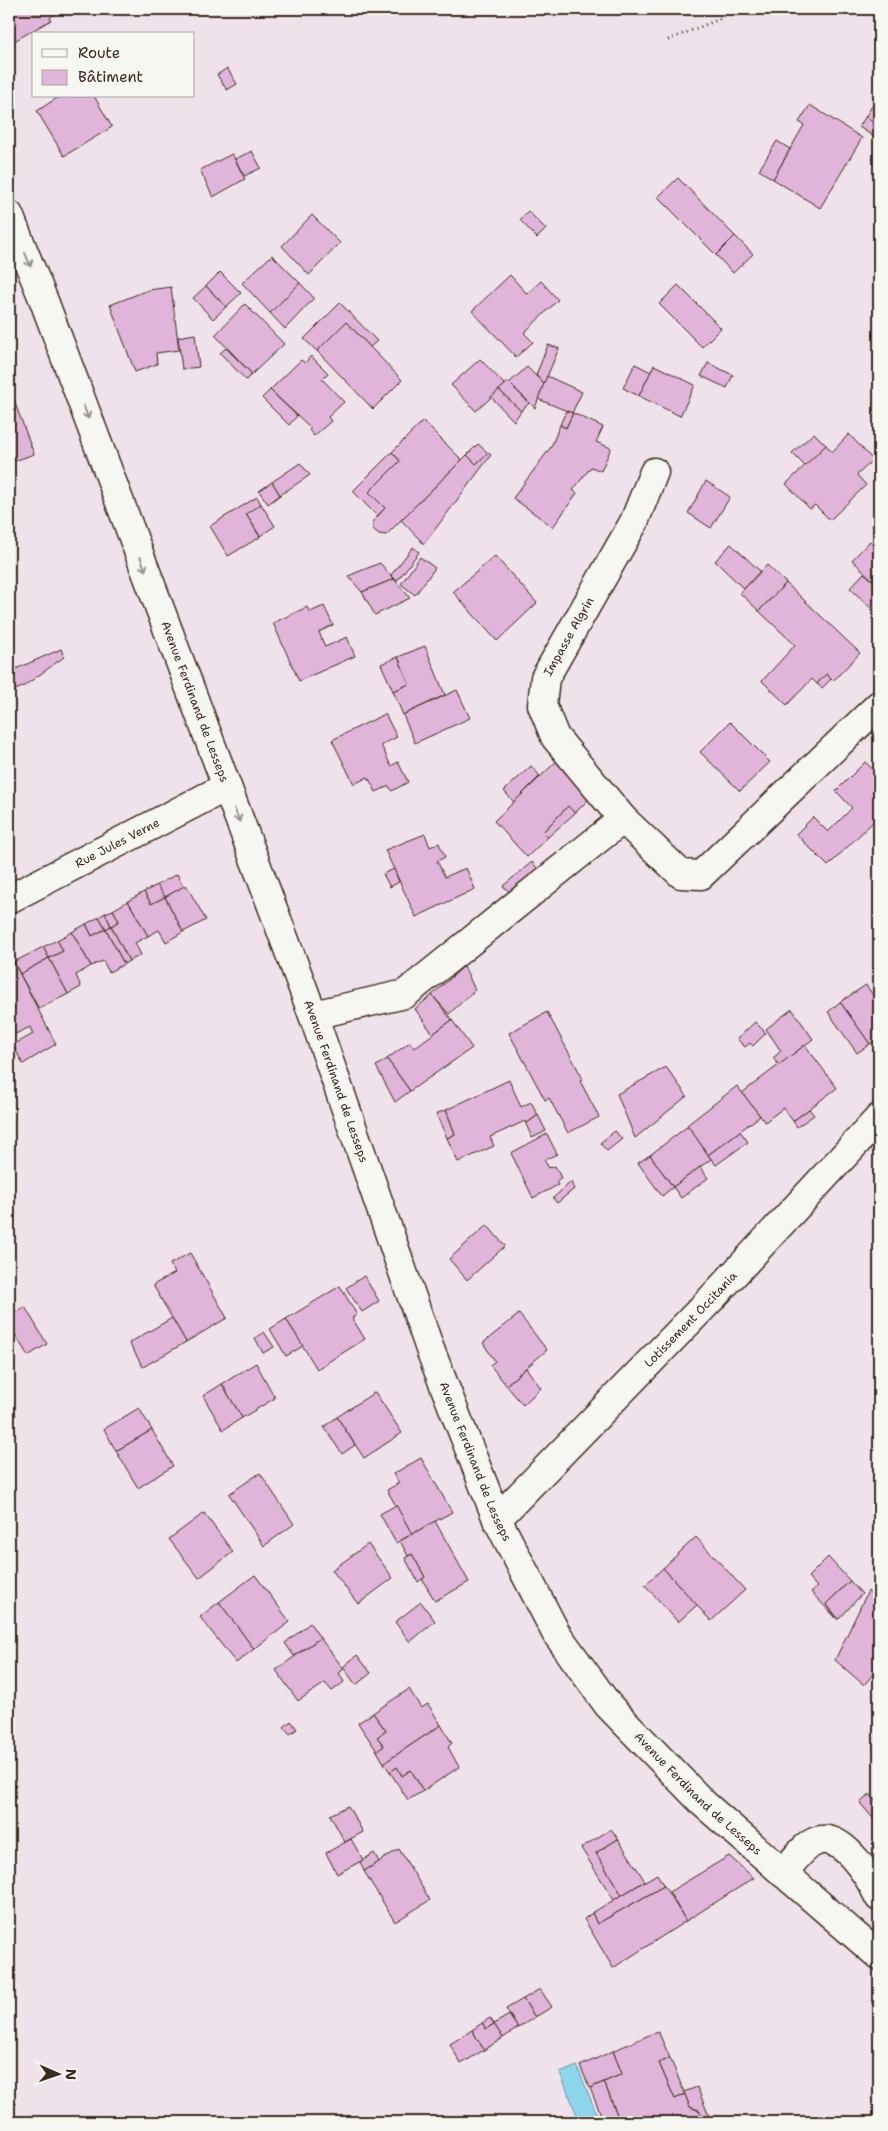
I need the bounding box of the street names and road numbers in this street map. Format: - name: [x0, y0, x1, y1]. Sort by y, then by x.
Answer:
- street label: Impasse Algrin: [540, 594, 598, 679]
- street label: Avenue Ferdinand de Lesseps: [157, 619, 233, 785]
- street label: Rue Jules Verne: [72, 814, 163, 872]
- street label: Avenue Ferdinand de Lesseps: [300, 998, 372, 1165]
- street label: Lotissement Occitania: [641, 1268, 741, 1371]
- street label: Avenue Ferdinand de Lesseps: [436, 1379, 515, 1544]
- street label: Avenue Ferdinand de Lesseps: [631, 1729, 765, 1859]

